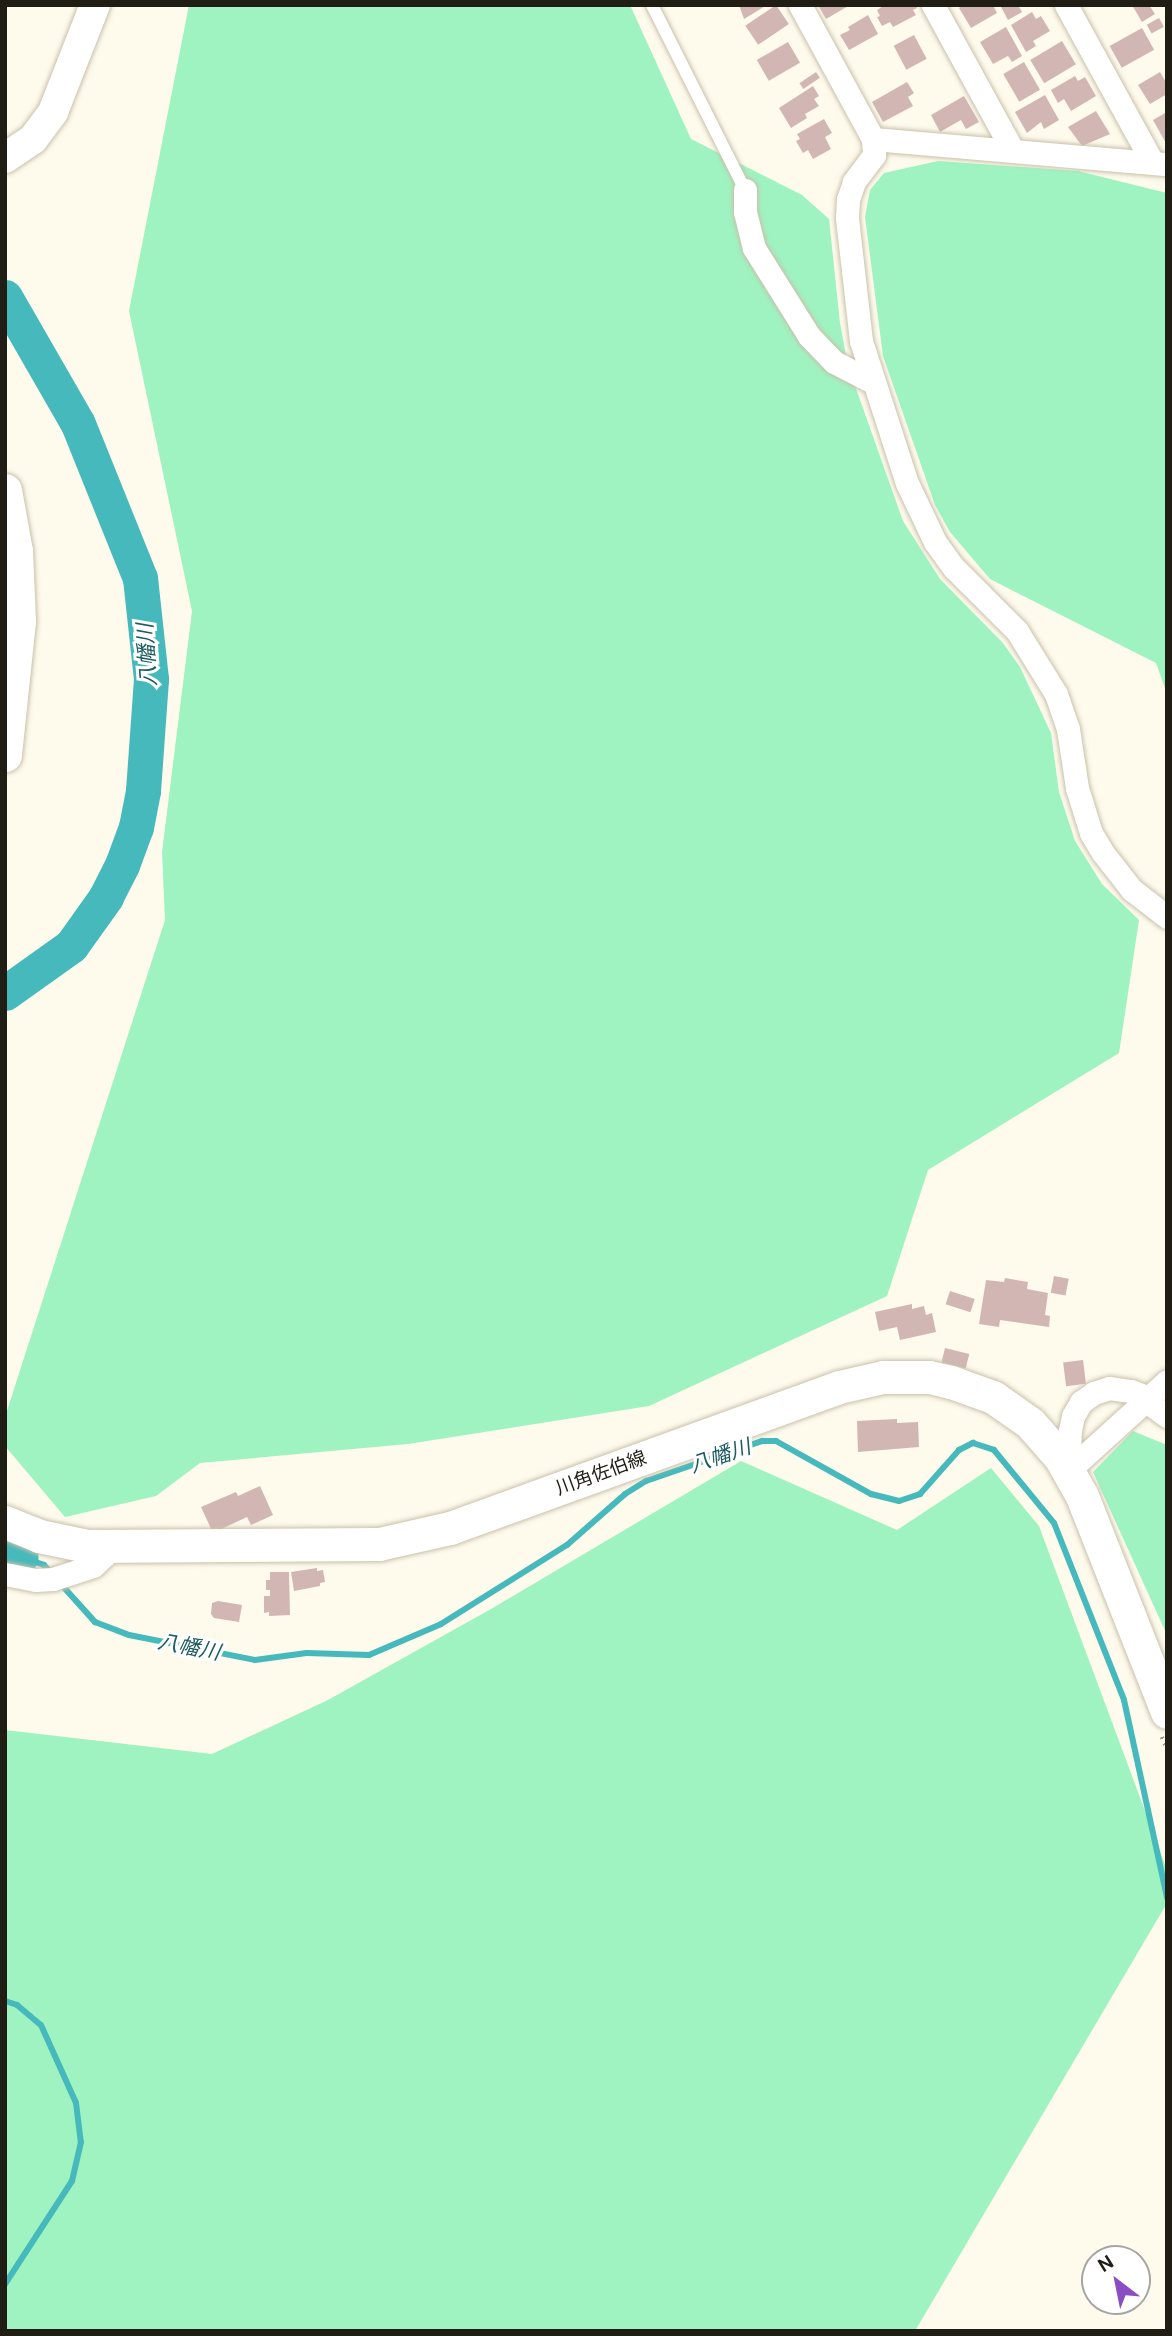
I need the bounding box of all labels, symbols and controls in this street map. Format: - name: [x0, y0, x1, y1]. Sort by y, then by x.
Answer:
- water label: 八幡川: [132, 623, 162, 687]
- water label: 八幡川: [686, 1434, 754, 1478]
- street label: 川角佐伯線: [552, 1446, 650, 1500]
- water label: 八幡川: [156, 1629, 222, 1665]
- north arrow: [1081, 2245, 1151, 2315]
- text: N: [1093, 2249, 1118, 2278]

